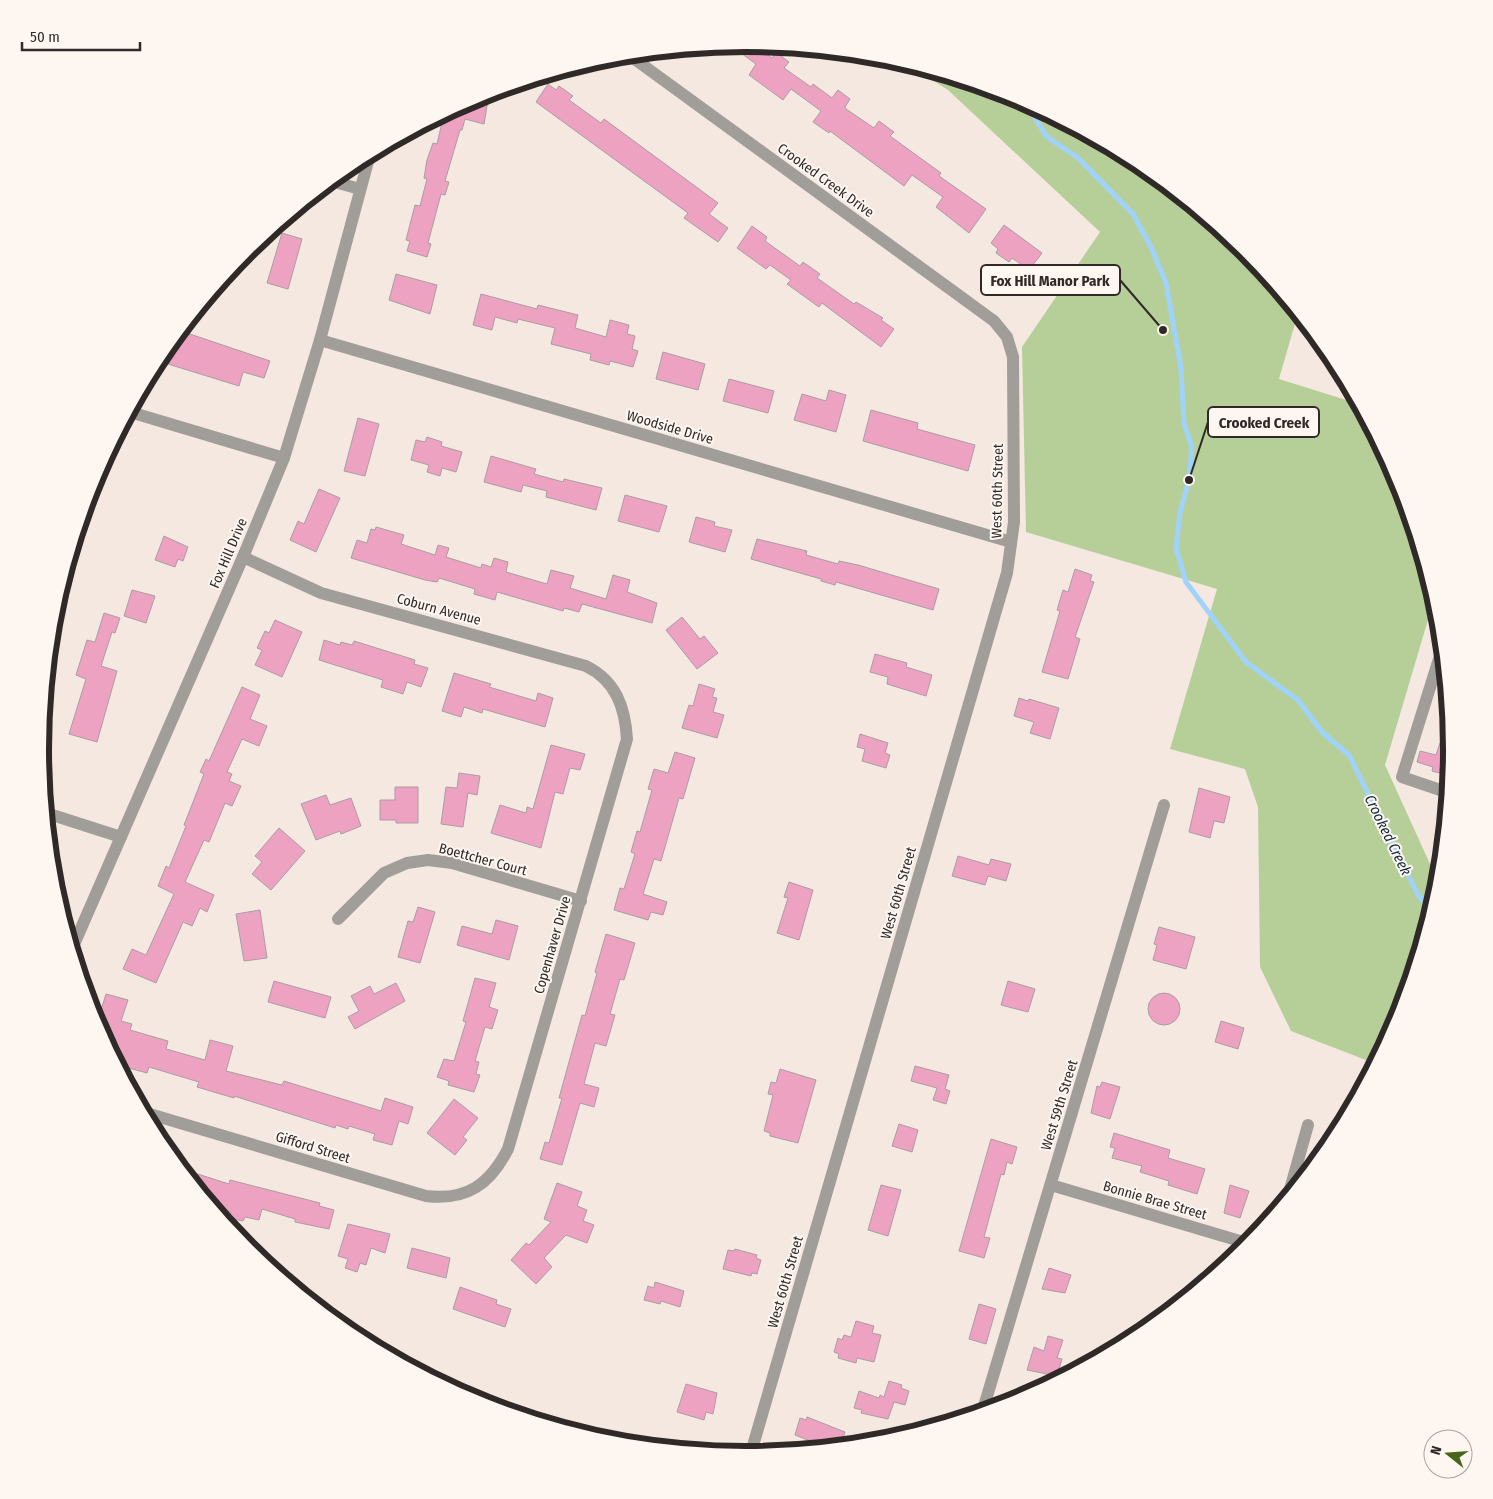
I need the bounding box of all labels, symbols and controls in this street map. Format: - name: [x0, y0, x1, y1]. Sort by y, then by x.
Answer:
- scale bar: [22, 20, 140, 52]
- text: 50 m: [30, 28, 60, 46]
- street label: Crooked Creek Drive: [774, 140, 877, 221]
- callout: Fox Hill Manor Park: [981, 265, 1120, 295]
- text: Fox Hill Manor Park: [990, 272, 1110, 290]
- street label: Woodside Drive: [625, 407, 715, 448]
- callout: Crooked Creek: [1208, 407, 1319, 437]
- text: Crooked Creek: [1219, 414, 1310, 432]
- street label: West 60th Street: [988, 443, 1007, 539]
- street label: Fox Hill Drive: [206, 515, 251, 591]
- street label: Coburn Avenue: [395, 590, 483, 629]
- water label: Crooked Creek: [1361, 792, 1416, 879]
- street label: Boettcher Court: [437, 840, 529, 879]
- street label: West 60th Street: [877, 845, 920, 941]
- street label: Copenhaver Drive: [530, 894, 575, 996]
- street label: West 59th Street: [1038, 1057, 1081, 1152]
- street label: Gifford Street: [274, 1128, 353, 1167]
- street label: Bonnie Brae Street: [1101, 1178, 1209, 1224]
- street label: West 60th Street: [764, 1234, 807, 1330]
- north arrow: [1423, 1429, 1473, 1479]
- text: N: [1427, 1444, 1445, 1457]

